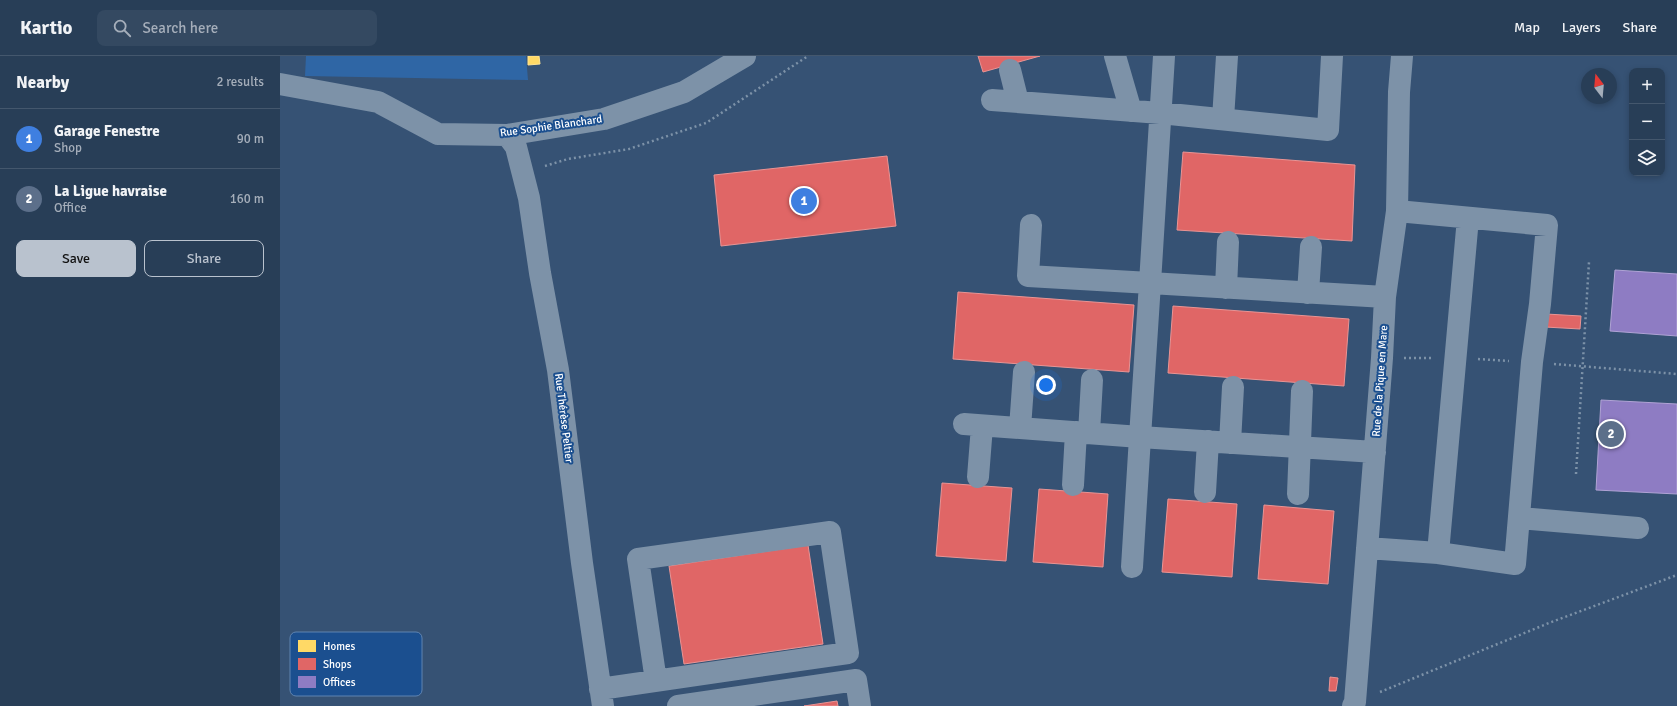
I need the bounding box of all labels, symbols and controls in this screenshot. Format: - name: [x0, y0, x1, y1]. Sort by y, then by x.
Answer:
- search box: [97, 10, 377, 46]
- text: Kartio: [20, 16, 73, 40]
- icon: search: [111, 17, 133, 39]
- text: Search here: [143, 19, 218, 37]
- text: Map: [1514, 19, 1540, 36]
- text: Layers: [1562, 19, 1601, 36]
- text: Share: [1623, 19, 1657, 36]
- north arrow: [1581, 68, 1617, 104]
- map controls: [1629, 68, 1665, 176]
- button: +: [1629, 68, 1665, 104]
- text: Nearby: [16, 72, 69, 93]
- text: 2 results: [216, 74, 264, 90]
- button: −: [1629, 104, 1665, 140]
- street label: Rue Sophie Blanchard: [499, 112, 603, 140]
- text: Garage Fenestre: [54, 122, 160, 140]
- text: 1: [25, 131, 33, 147]
- text: 90 m: [237, 131, 264, 147]
- text: Shop: [54, 140, 82, 156]
- button: layers: [1629, 140, 1665, 176]
- text: La Ligue havraise: [54, 182, 167, 200]
- pin: 1: [791, 186, 817, 216]
- text: 2: [25, 191, 33, 207]
- text: 160 m: [230, 191, 264, 207]
- text: Office: [54, 200, 87, 216]
- button: Save: [16, 240, 136, 277]
- button: Share: [144, 240, 264, 277]
- street label: Rue de la Pique en Mare: [1370, 325, 1390, 437]
- street label: Rue Thérèse Peltier: [552, 372, 576, 464]
- your location: [1036, 375, 1056, 395]
- pin: 2: [1598, 419, 1624, 449]
- legend: [290, 632, 422, 696]
- text: Homes: [323, 640, 355, 653]
- text: Shops: [323, 658, 352, 671]
- text: Offices: [323, 676, 356, 689]

